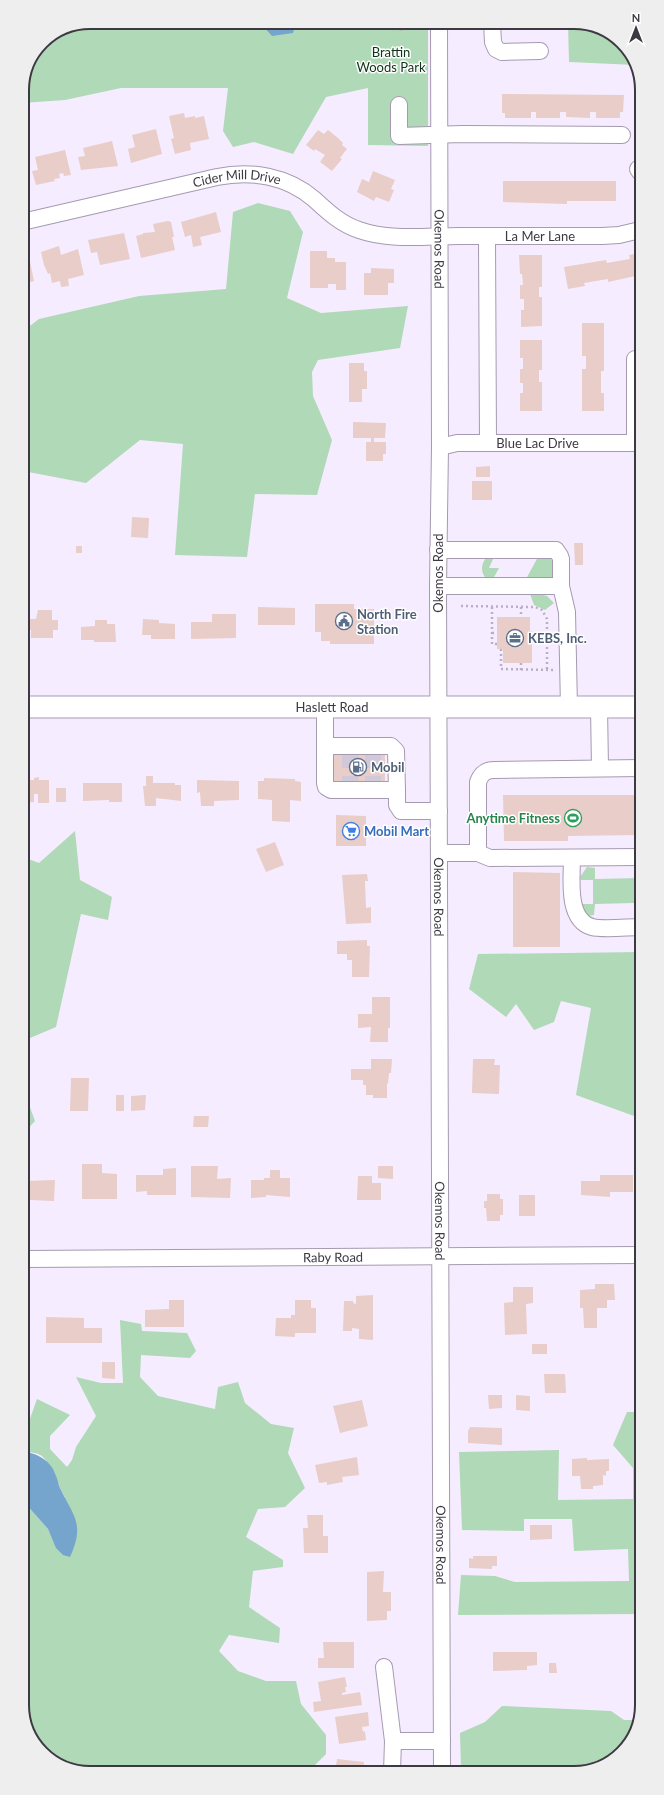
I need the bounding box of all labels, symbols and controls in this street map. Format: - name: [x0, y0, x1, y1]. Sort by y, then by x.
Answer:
- north arrow: [616, 8, 656, 48]
- text: N: [632, 11, 640, 24]
- park label: Brattin Woods Park: [356, 44, 426, 75]
- street label: Cider Mill Drive: [191, 166, 283, 190]
- street label: Okemos Road: [431, 209, 448, 289]
- street label: La Mer Lane: [505, 228, 575, 244]
- street label: Blue Lac Drive: [496, 435, 579, 451]
- street label: Okemos Road: [430, 533, 446, 613]
- place label: North Fire Station: [357, 606, 417, 637]
- public building icon: North Fire Station: [334, 611, 354, 631]
- office icon: KEBS, Inc.: [505, 628, 525, 648]
- place label: KEBS, Inc.: [528, 630, 587, 646]
- street label: Haslett Road: [296, 699, 368, 715]
- fuel station icon: Mobil: [348, 757, 368, 777]
- place label: Mobil: [371, 759, 404, 775]
- sports icon: Anytime Fitness: [563, 808, 583, 828]
- place label: Anytime Fitness: [465, 810, 560, 826]
- supermarket icon: Mobil Mart: [341, 821, 361, 841]
- place label: Mobil Mart: [364, 823, 429, 839]
- street label: Okemos Road: [431, 857, 447, 937]
- street label: Okemos Road: [432, 1181, 448, 1261]
- street label: Raby Road: [303, 1249, 363, 1265]
- street label: Okemos Road: [433, 1505, 449, 1585]

